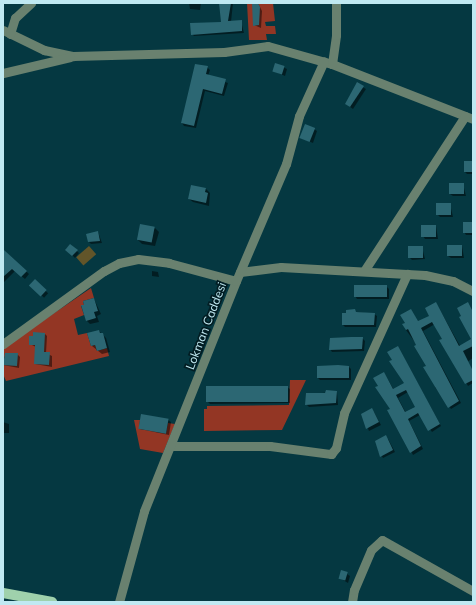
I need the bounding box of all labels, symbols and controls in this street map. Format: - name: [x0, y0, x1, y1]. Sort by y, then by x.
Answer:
- street label: Lokman Caddesi: [183, 280, 229, 372]

